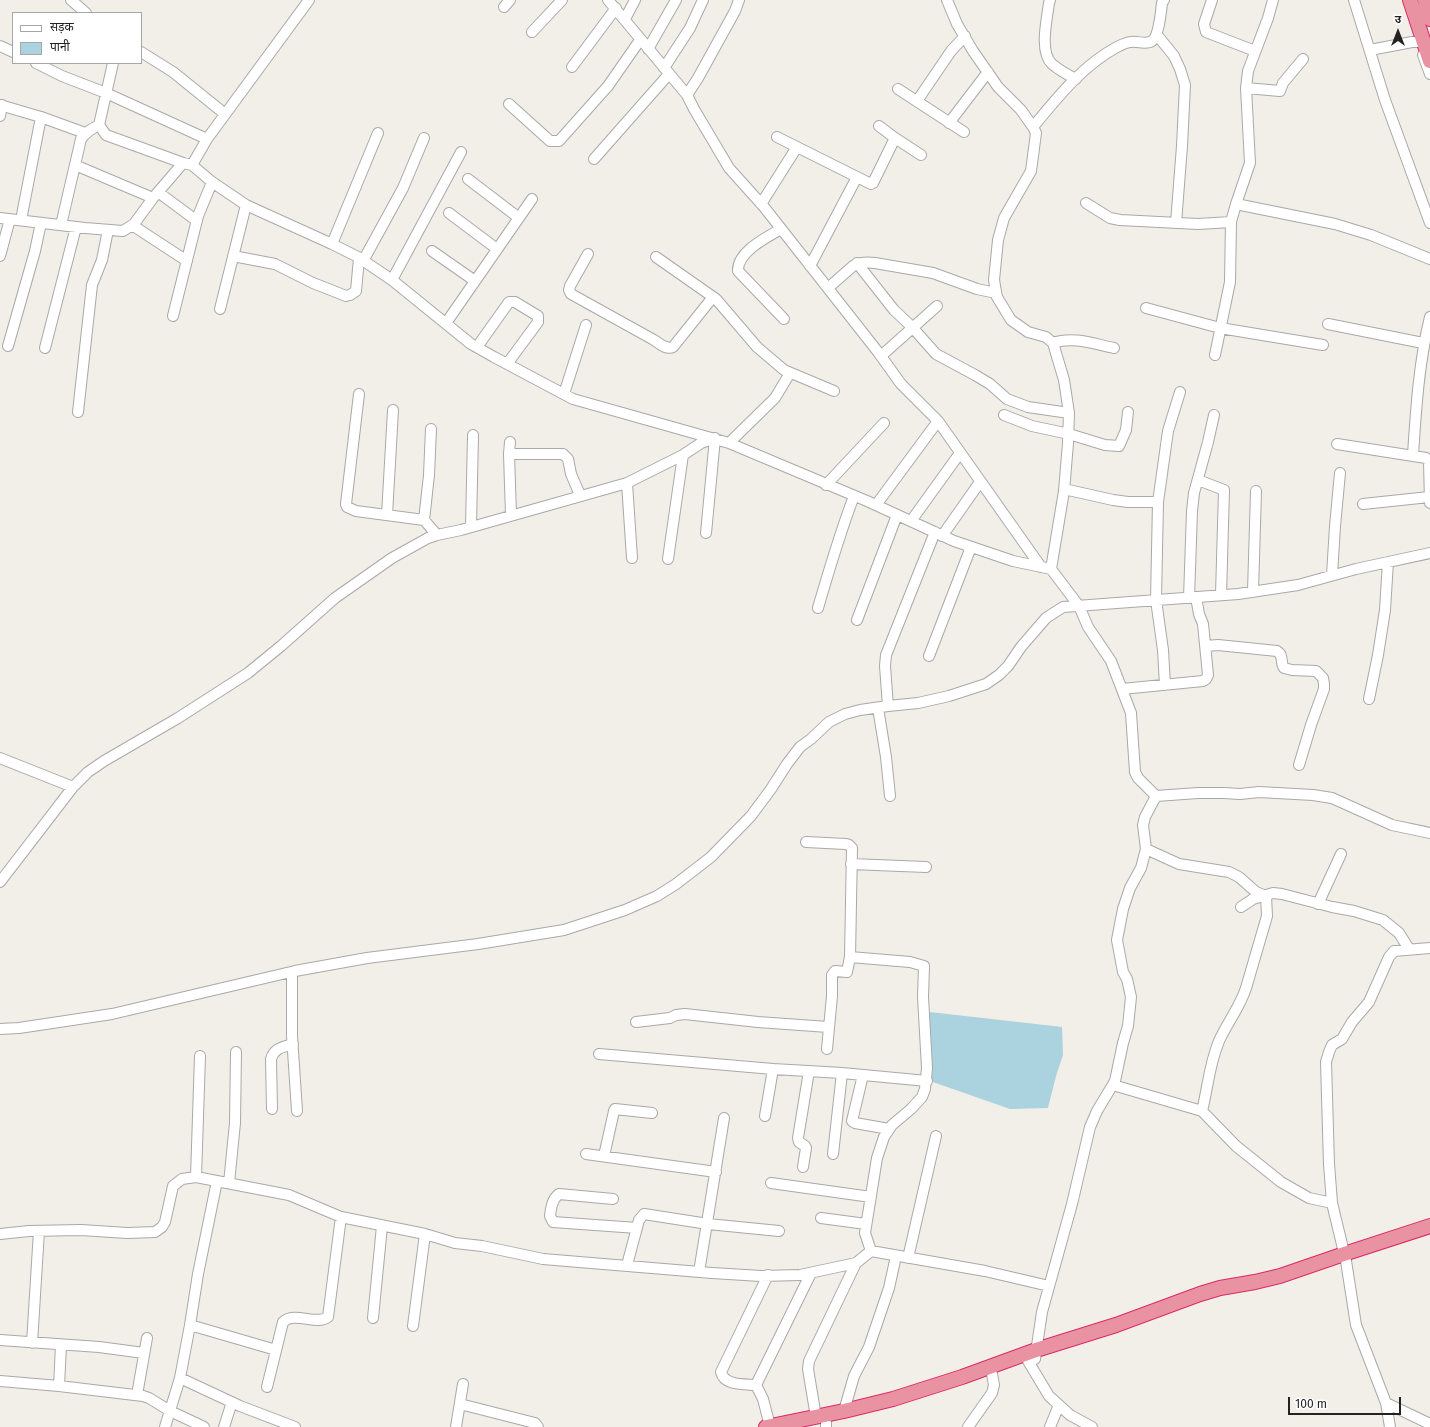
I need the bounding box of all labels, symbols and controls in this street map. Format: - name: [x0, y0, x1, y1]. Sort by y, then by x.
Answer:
- legend: [12, 12, 142, 64]
- north arrow: [1378, 12, 1418, 52]
- text: उ: [1395, 13, 1401, 26]
- text: सड़क: [50, 20, 74, 34]
- text: पानी: [50, 40, 70, 54]
- scale bar: [1290, 1389, 1403, 1415]
- text: 100 m: [1295, 1397, 1327, 1411]

